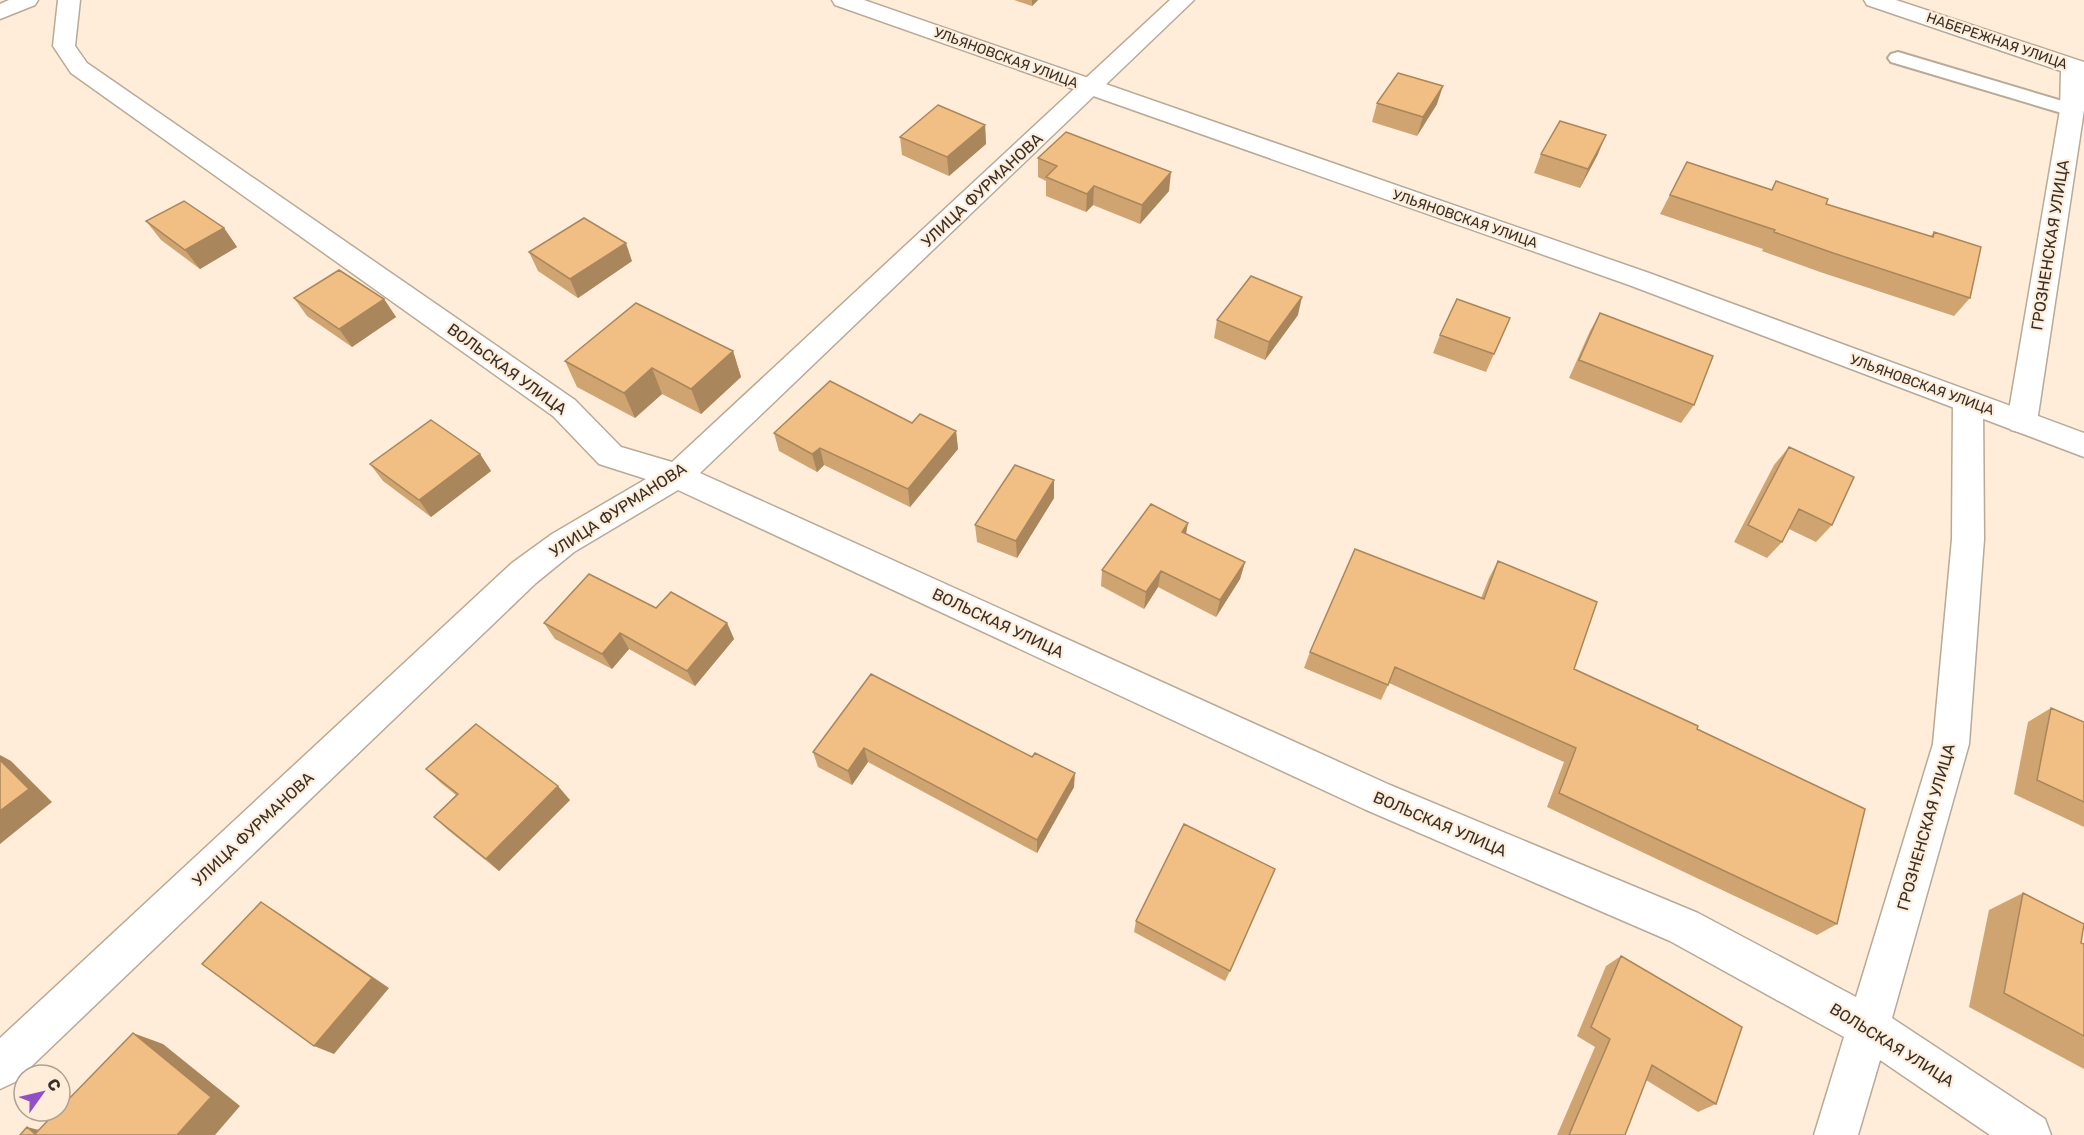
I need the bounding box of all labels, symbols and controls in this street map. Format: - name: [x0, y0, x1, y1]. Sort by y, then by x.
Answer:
- street label: НАБЕРЕЖНАЯ УЛИЦА: [1924, 9, 2070, 73]
- street label: УЛЬЯНОВСКАЯ УЛИЦА: [932, 24, 1081, 92]
- street label: УЛИЦА ФУРМАНОВА: [917, 129, 1047, 251]
- street label: ГРОЗНЕНСКАЯ УЛИЦА: [2027, 158, 2073, 332]
- street label: УЛЬЯНОВСКАЯ УЛИЦА: [1390, 186, 1540, 252]
- street label: ВОЛЬСКАЯ УЛИЦА: [444, 319, 571, 419]
- street label: УЛЬЯНОВСКАЯ УЛИЦА: [1848, 351, 1997, 419]
- street label: УЛИЦА ФУРМАНОВА: [546, 459, 690, 561]
- street label: ВОЛЬСКАЯ УЛИЦА: [929, 584, 1067, 662]
- street label: ГРОЗНЕНСКАЯ УЛИЦА: [1893, 741, 1959, 913]
- street label: УЛИЦА ФУРМАНОВА: [188, 768, 318, 890]
- street label: ВОЛЬСКАЯ УЛИЦА: [1371, 787, 1510, 861]
- street label: ВОЛЬСКАЯ УЛИЦА: [1826, 999, 1958, 1091]
- north arrow: [12, 1063, 72, 1123]
- text: С: [43, 1075, 65, 1095]

